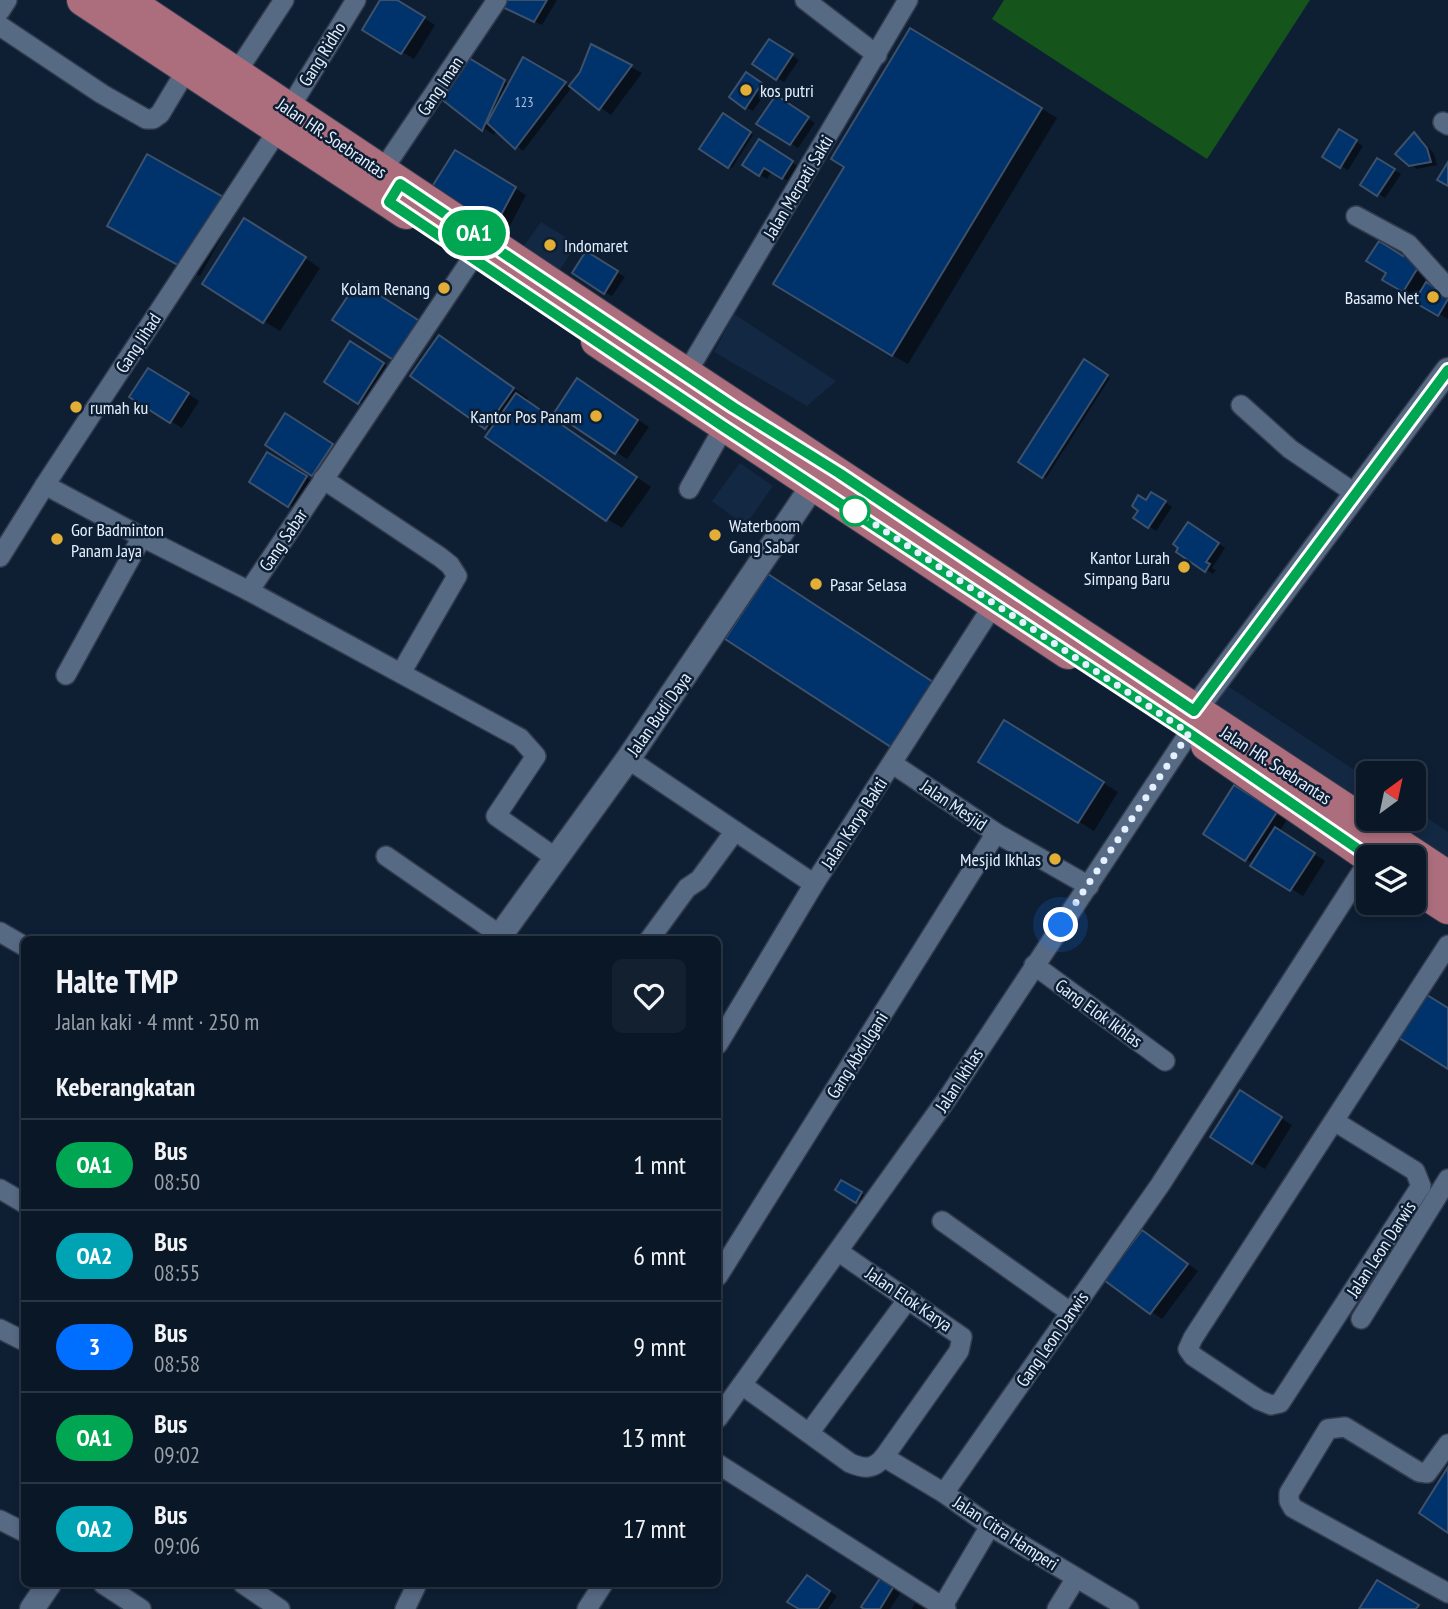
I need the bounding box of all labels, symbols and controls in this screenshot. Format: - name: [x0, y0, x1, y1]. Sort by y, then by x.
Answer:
- street label: Gang Ridho: [293, 17, 351, 90]
- street label: Gang Iman: [412, 52, 468, 120]
- place label: kos putri: [760, 79, 814, 102]
- marker: kos putri: [738, 82, 754, 98]
- street label: Jalan HR. Soebrantas: [272, 92, 391, 183]
- house number: 123: [515, 93, 533, 111]
- street label: Jalan Merpati Sakti: [758, 131, 838, 244]
- line badge: OA1: [434, 210, 514, 256]
- text: OA1: [456, 217, 492, 248]
- place label: Indomaret: [564, 234, 628, 257]
- marker: Indomaret: [542, 237, 558, 253]
- place label: Kolam Renang: [341, 277, 430, 300]
- marker: Kolam Renang: [436, 280, 452, 296]
- place label: Basamo Net: [1345, 286, 1419, 309]
- marker: Basamo Net: [1425, 289, 1441, 305]
- street label: Gang Jihad: [110, 309, 166, 377]
- place label: rumah ku: [90, 396, 148, 419]
- marker: rumah ku: [68, 399, 84, 415]
- place label: Kantor Pos Panam: [470, 405, 582, 428]
- marker: Kantor Pos Panam: [588, 408, 604, 424]
- unlabelled marker: [840, 496, 870, 526]
- street label: Gang Sabar: [254, 504, 312, 576]
- place label: Waterboom Gang Sabar: [729, 514, 800, 558]
- place label: Gor Badminton Panam Jaya: [71, 518, 164, 562]
- marker: Waterboom Gang Sabar: [707, 527, 723, 543]
- marker: Gor Badminton Panam Jaya: [49, 531, 65, 547]
- place label: Kantor Lurah Simpang Baru: [1084, 546, 1170, 590]
- marker: Kantor Lurah Simpang Baru: [1176, 559, 1192, 575]
- place label: Pasar Selasa: [830, 573, 907, 596]
- marker: Pasar Selasa: [808, 576, 824, 592]
- street label: Jalan Budi Daya: [621, 668, 696, 761]
- street label: Jalan HR. Soebrantas: [1215, 720, 1336, 809]
- north arrow: [1356, 761, 1426, 831]
- map controls: [1356, 761, 1426, 915]
- street label: Jalan Karya Bakti: [815, 773, 892, 874]
- street label: Jalan Mesjid: [916, 774, 992, 836]
- button: layers: [1356, 845, 1426, 915]
- place label: Mesjid Ikhlas: [960, 848, 1041, 871]
- marker: Mesjid Ikhlas: [1047, 851, 1063, 867]
- your location: [1043, 907, 1078, 942]
- text: Halte TMP: [56, 959, 178, 1002]
- button: heart: [612, 959, 686, 1033]
- street label: Gang Elok Ikhlas: [1051, 974, 1147, 1052]
- text: Jalan kaki · 4 mnt · 250 m: [56, 1007, 259, 1036]
- street label: Gang Abdulgani: [821, 1007, 893, 1103]
- street label: Jalan Ikhlas: [929, 1044, 988, 1117]
- text: Keberangkatan: [56, 1070, 195, 1103]
- text: Bus: [154, 1134, 187, 1167]
- text: 1 mnt: [633, 1148, 686, 1181]
- text: OA1: [76, 1149, 113, 1180]
- text: 08:50: [154, 1167, 200, 1196]
- street label: Jalan Leon Darwis: [1341, 1196, 1421, 1302]
- text: Bus: [154, 1225, 187, 1258]
- text: 6 mnt: [633, 1239, 686, 1272]
- text: OA2: [76, 1240, 113, 1271]
- text: 08:55: [154, 1258, 200, 1287]
- street label: Jalan Elok Karya: [861, 1261, 957, 1336]
- street label: Gang Leon Darwis: [1011, 1287, 1093, 1391]
- text: Bus: [154, 1316, 187, 1349]
- text: 9 mnt: [633, 1330, 686, 1363]
- text: 3: [89, 1331, 100, 1362]
- text: 08:58: [154, 1349, 200, 1378]
- text: Bus: [154, 1407, 187, 1440]
- text: 13 mnt: [622, 1421, 686, 1454]
- text: OA1: [76, 1422, 113, 1453]
- text: 09:02: [154, 1440, 200, 1469]
- street label: Jalan Citra Hamperi: [948, 1490, 1063, 1575]
- text: Bus: [154, 1498, 187, 1531]
- text: 17 mnt: [623, 1512, 686, 1545]
- text: OA2: [76, 1513, 113, 1544]
- text: 09:06: [154, 1531, 200, 1560]

